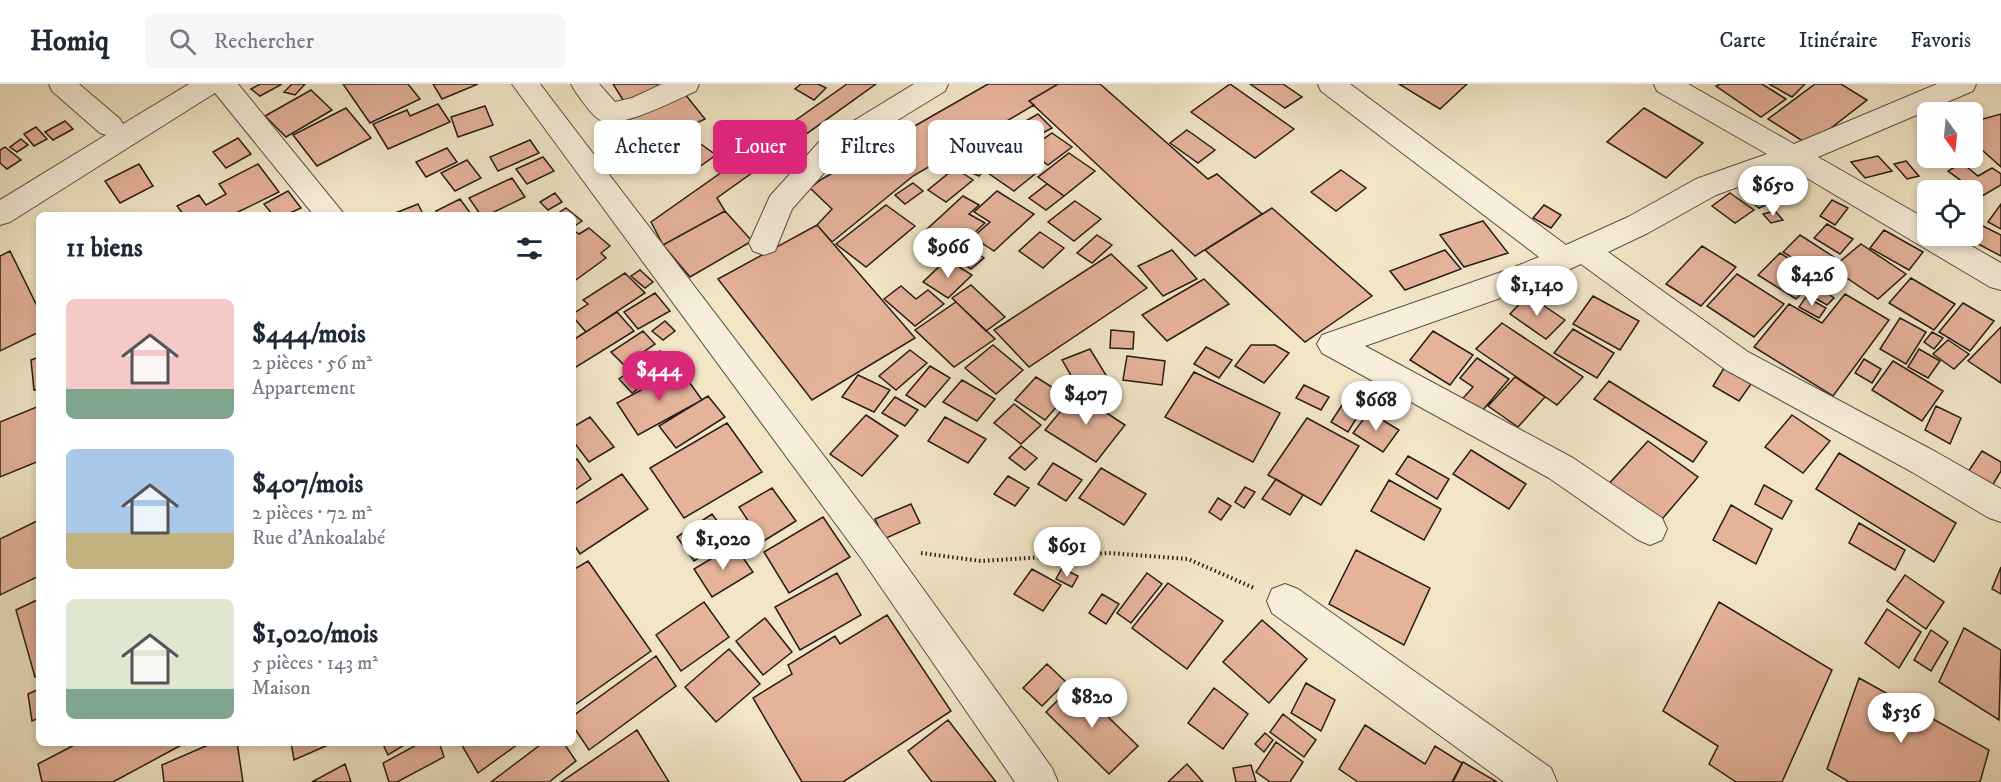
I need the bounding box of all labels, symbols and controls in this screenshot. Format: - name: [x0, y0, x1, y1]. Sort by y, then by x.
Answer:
- search box: [145, 14, 565, 68]
- text: Homiq: [30, 24, 109, 59]
- icon: search: [166, 25, 199, 58]
- text: Rechercher: [214, 28, 314, 55]
- text: Carte: [1720, 28, 1766, 54]
- text: Itinéraire: [1799, 28, 1877, 54]
- text: Favoris: [1910, 28, 1971, 54]
- north arrow: [1917, 102, 1983, 168]
- map controls: [1917, 102, 1983, 246]
- chip: Acheter: [594, 120, 701, 174]
- chip: Louer: [713, 120, 807, 174]
- chip: Filtres: [819, 120, 916, 174]
- chip: Nouveau: [928, 120, 1044, 174]
- pin: $650: [1737, 166, 1809, 217]
- text: $650: [1752, 173, 1794, 198]
- button: locate: [1917, 180, 1983, 246]
- pin: $966: [912, 228, 984, 279]
- text: 11 biens: [66, 232, 143, 265]
- icon: filters: [513, 232, 546, 265]
- text: $966: [927, 235, 969, 260]
- pin: $426: [1776, 256, 1848, 307]
- text: $426: [1791, 263, 1833, 288]
- pin: $1,140: [1488, 266, 1586, 317]
- text: $1,140: [1510, 273, 1564, 298]
- text: $444/mois: [252, 318, 366, 351]
- icon: home: [114, 323, 186, 395]
- text: 2 pièces · 56 m²: [252, 351, 372, 376]
- pin: $444: [623, 351, 695, 402]
- text: $444: [636, 358, 682, 383]
- pin: $407: [1050, 375, 1122, 426]
- text: Appartement: [252, 376, 355, 401]
- pin: $668: [1340, 381, 1412, 432]
- text: $407: [1064, 382, 1108, 407]
- text: $668: [1355, 388, 1397, 413]
- text: $407/mois: [252, 468, 363, 501]
- icon: home: [114, 473, 186, 545]
- text: 2 pièces · 72 m²: [252, 501, 372, 526]
- pin: $1,020: [674, 520, 772, 571]
- text: Rue d'Ankoalabé: [252, 526, 385, 551]
- text: $1,020: [696, 527, 751, 552]
- pin: $691: [1031, 527, 1103, 578]
- text: $691: [1048, 534, 1086, 559]
- text: $1,020/mois: [252, 618, 378, 651]
- icon: home: [114, 623, 186, 695]
- text: 5 pièces · 143 m²: [252, 651, 378, 676]
- text: Maison: [252, 676, 311, 701]
- pin: $820: [1056, 678, 1128, 729]
- text: $820: [1071, 685, 1113, 710]
- pin: $536: [1865, 693, 1937, 744]
- text: $536: [1882, 700, 1920, 725]

